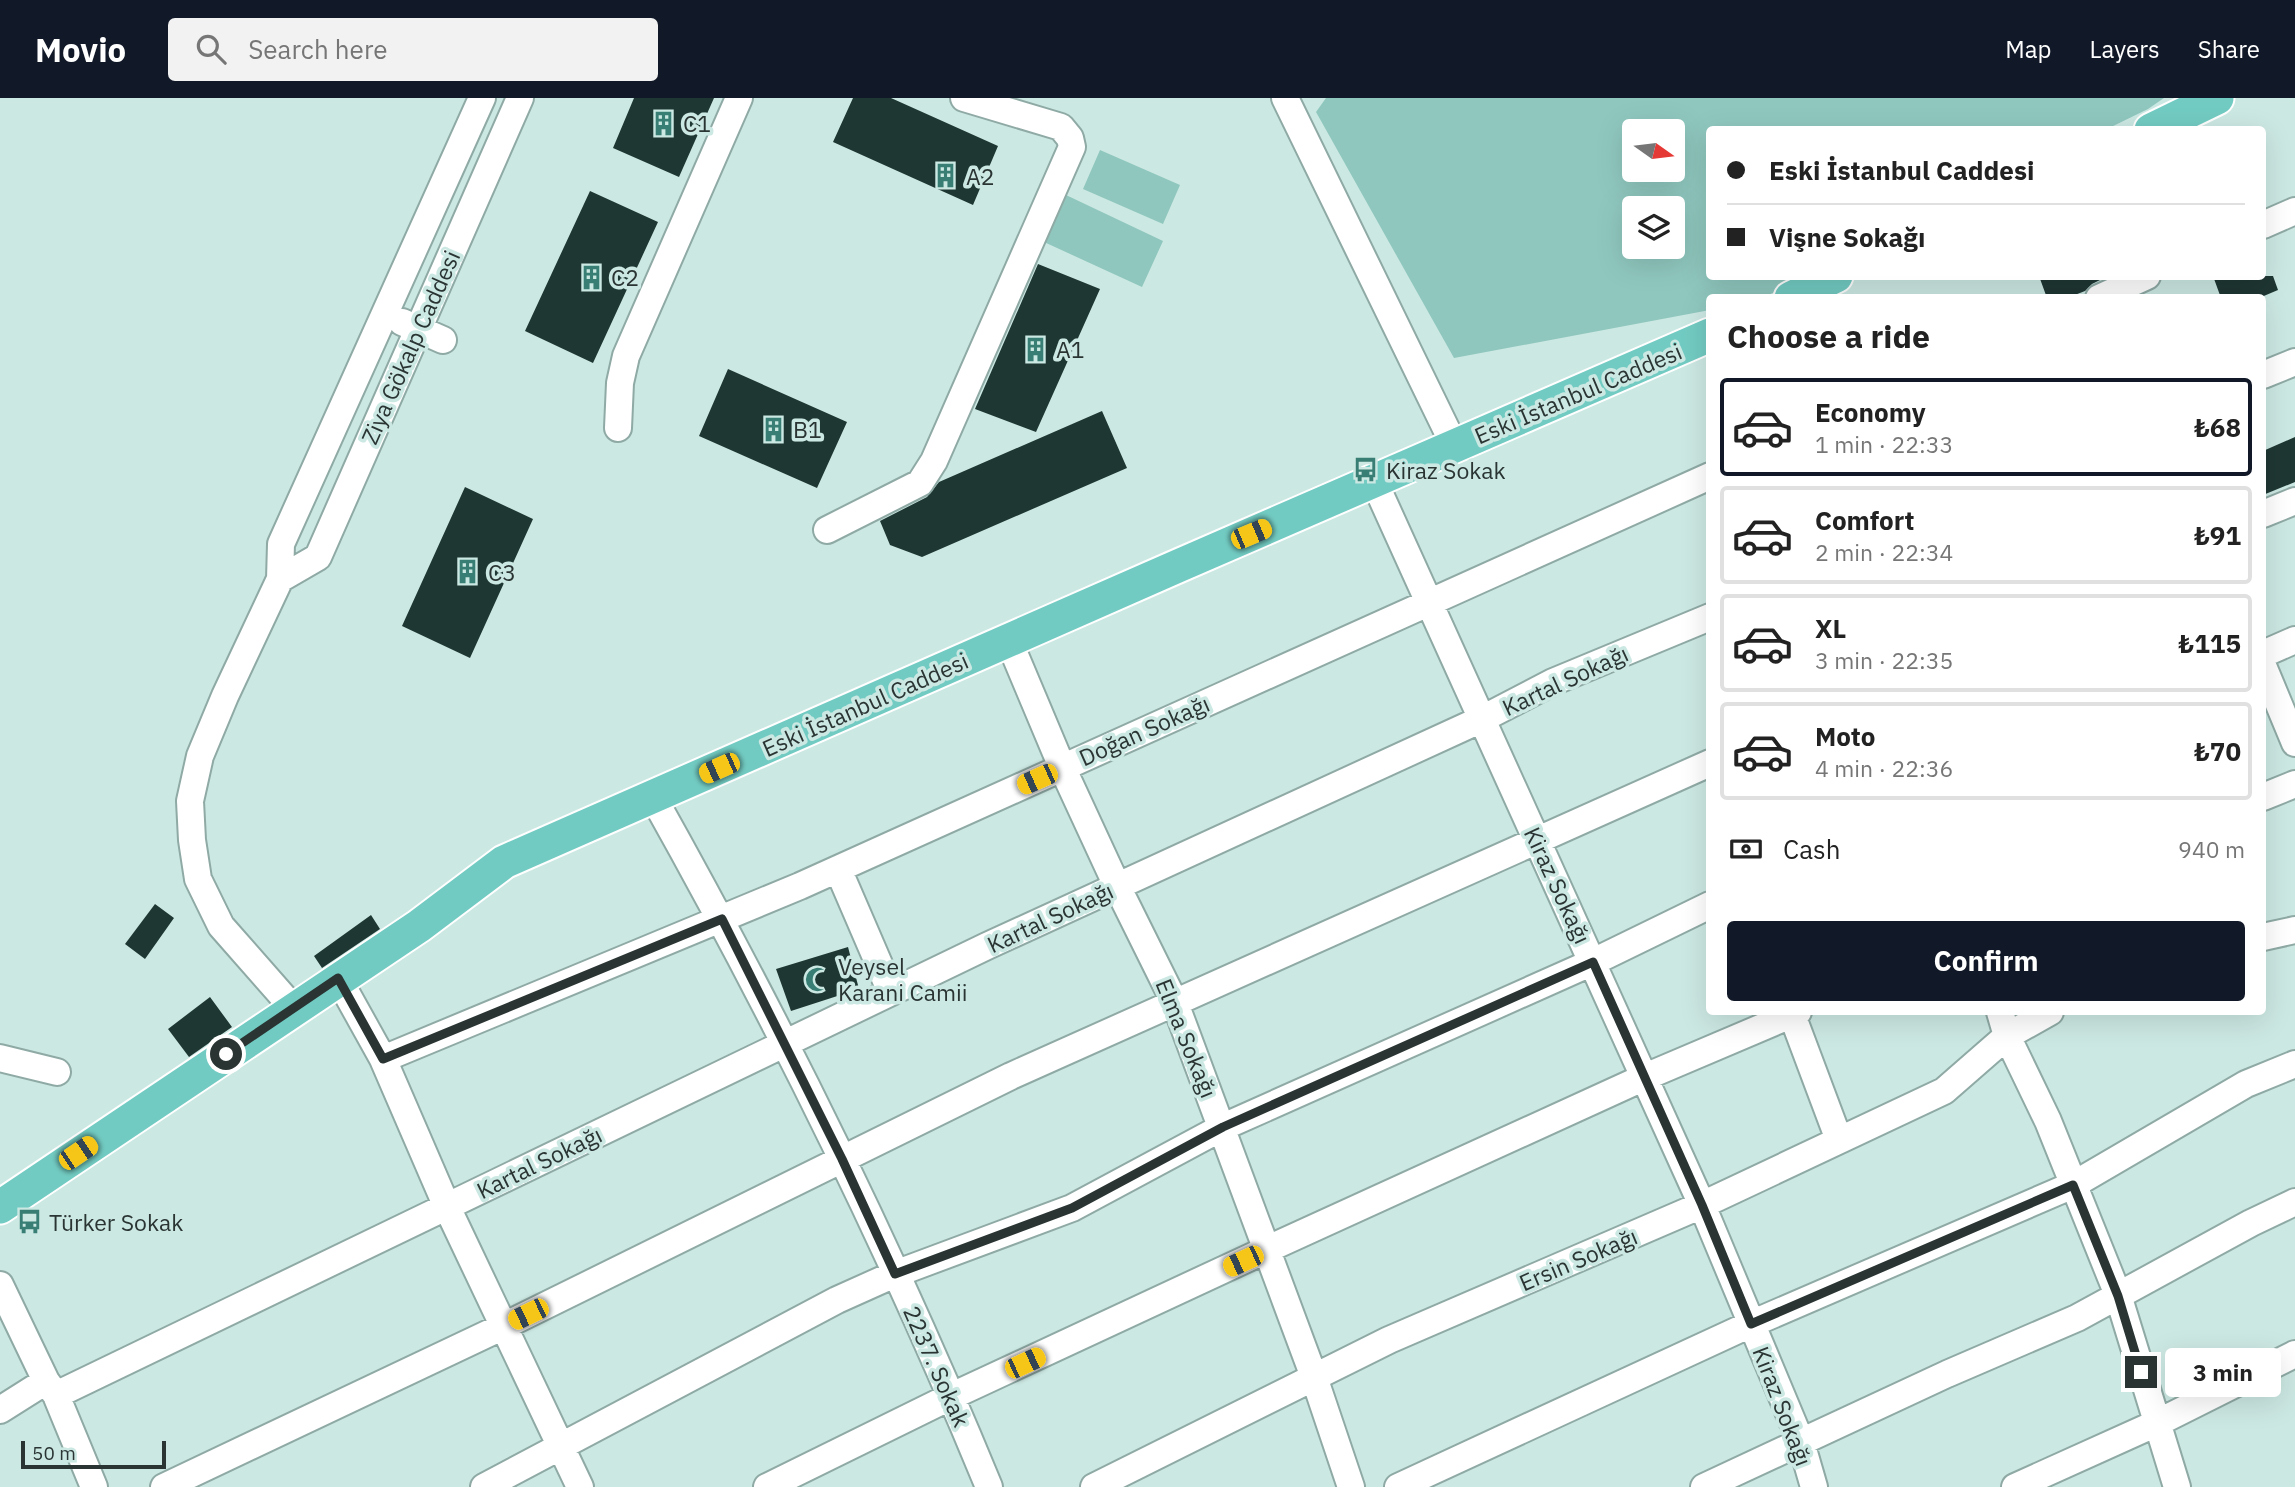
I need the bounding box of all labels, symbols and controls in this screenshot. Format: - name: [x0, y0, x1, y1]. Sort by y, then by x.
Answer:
- search box: [168, 18, 658, 81]
- text: Movio: [35, 28, 126, 71]
- icon: search: [192, 30, 230, 68]
- text: Search here: [248, 32, 388, 66]
- text: Map: [2005, 33, 2052, 65]
- text: Layers: [2090, 33, 2160, 65]
- text: Share: [2198, 33, 2260, 65]
- place label: C1: [683, 108, 711, 138]
- building icon: C1: [649, 109, 677, 137]
- north arrow: [1622, 119, 1685, 182]
- map controls: [1622, 119, 1685, 259]
- text: Eski İstanbul Caddesi: [1769, 153, 2035, 187]
- place label: A2: [966, 161, 995, 191]
- building icon: A2: [932, 162, 960, 190]
- button: layers: [1622, 196, 1685, 259]
- text: Vişne Sokağı: [1769, 220, 1925, 254]
- street label: Ziya Gökalp Caddesi: [354, 245, 466, 449]
- place label: C2: [611, 262, 639, 292]
- building icon: C2: [577, 263, 605, 291]
- text: Choose a ride: [1727, 315, 1930, 357]
- place label: A1: [1056, 334, 1085, 364]
- building icon: A1: [1022, 335, 1050, 363]
- street label: Eski İstanbul Caddesi: [1470, 336, 1686, 450]
- text: Economy: [1815, 395, 1926, 429]
- icon: car: [1731, 396, 1794, 459]
- text: ₺68: [2194, 410, 2241, 444]
- place label: B1: [793, 414, 822, 444]
- building icon: B1: [759, 415, 787, 443]
- text: 1 min · 22:33: [1815, 429, 1953, 459]
- place label: Kiraz Sokak: [1386, 455, 1506, 485]
- bus stop icon: Kiraz Sokak: [1352, 456, 1380, 484]
- text: Comfort: [1815, 503, 1914, 537]
- icon: car: [1731, 504, 1794, 567]
- car: [1228, 516, 1275, 552]
- text: ₺91: [2194, 518, 2241, 552]
- text: 2 min · 22:34: [1815, 537, 1953, 567]
- place label: C3: [488, 557, 516, 587]
- building icon: C3: [454, 558, 482, 586]
- text: XL: [1815, 611, 1846, 645]
- icon: car: [1731, 612, 1794, 675]
- text: ₺115: [2178, 626, 2241, 660]
- street label: Kartal Sokağı: [1497, 638, 1633, 722]
- street label: Eski İstanbul Caddesi: [757, 645, 973, 763]
- text: 3 min · 22:35: [1815, 645, 1953, 675]
- street label: Doğan Sokağı: [1074, 688, 1214, 772]
- text: Moto: [1815, 719, 1875, 753]
- icon: car: [1731, 720, 1794, 783]
- text: ₺70: [2194, 734, 2241, 768]
- car: [696, 750, 743, 786]
- text: 4 min · 22:36: [1815, 753, 1953, 783]
- car: [1014, 761, 1061, 797]
- street label: Kiraz Sokağı: [1518, 822, 1598, 948]
- icon: cash: [1727, 830, 1765, 868]
- text: Cash: [1783, 832, 1840, 866]
- text: 940 m: [2178, 834, 2245, 864]
- street label: Kartal Sokağı: [982, 875, 1118, 959]
- button: Confirm: [1727, 921, 2245, 1001]
- place label: Veysel Karani Camii: [838, 951, 968, 1007]
- mosque icon: Veysel Karani Camii: [804, 965, 832, 993]
- street label: Elma Sokağı: [1150, 974, 1224, 1102]
- route start: [210, 1038, 242, 1070]
- street label: Kartal Sokağı: [471, 1119, 607, 1205]
- car: [55, 1133, 102, 1173]
- place label: Türker Sokak: [49, 1207, 183, 1237]
- bus stop icon: Türker Sokak: [15, 1208, 43, 1236]
- street label: Ersin Sokağı: [1514, 1221, 1642, 1297]
- car: [1220, 1243, 1267, 1279]
- car: [505, 1295, 552, 1333]
- street label: 2237. Sokak: [897, 1301, 977, 1431]
- street label: Kiraz Sokağı: [1746, 1342, 1820, 1470]
- car: [1002, 1345, 1049, 1381]
- callout: 3 min: [2166, 1348, 2281, 1396]
- route end: [2125, 1356, 2157, 1388]
- text: 3 min: [2193, 1357, 2253, 1387]
- scale bar: [21, 1438, 166, 1470]
- text: 50 m: [32, 1441, 76, 1465]

